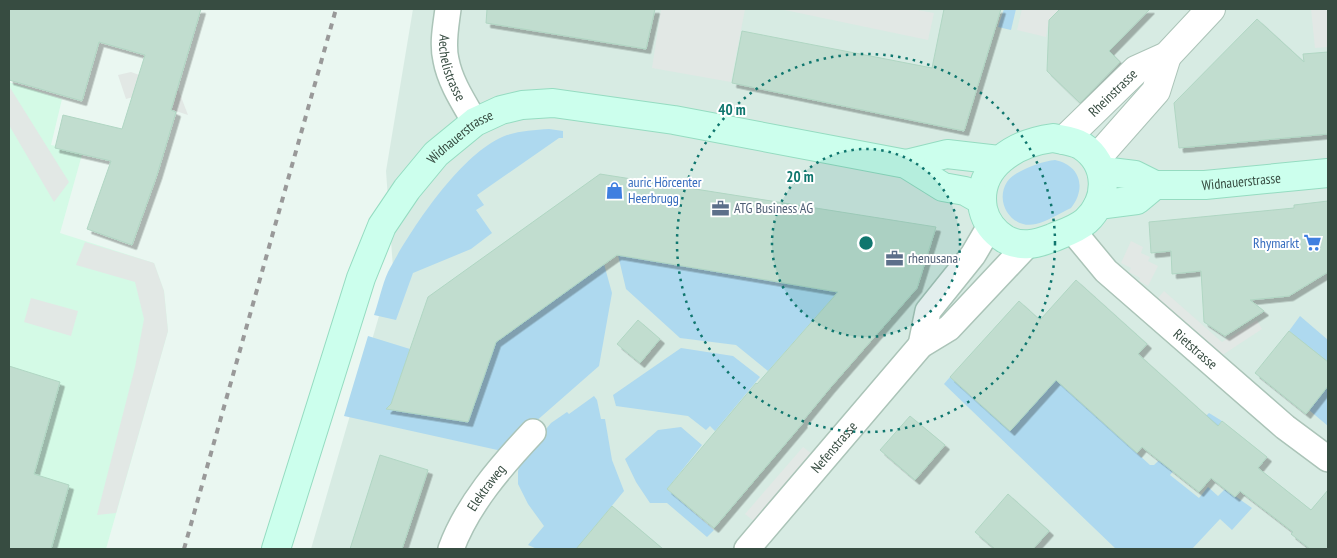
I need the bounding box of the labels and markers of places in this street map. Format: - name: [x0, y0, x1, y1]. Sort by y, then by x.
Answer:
- place label: auric Hörcenter Heerbrugg: [628, 173, 702, 207]
- shop icon: auric Hörcenter Heerbrugg: [604, 180, 624, 200]
- office icon: ATG Business AG: [710, 198, 730, 218]
- place label: ATG Business AG: [734, 199, 813, 217]
- supermarket icon: Rhymarkt: [1303, 233, 1323, 253]
- centre of rings: [857, 234, 875, 252]
- place label: Rhymarkt: [1253, 234, 1299, 252]
- office icon: rhenusana: [884, 248, 904, 268]
- place label: rhenusana: [908, 249, 958, 267]

